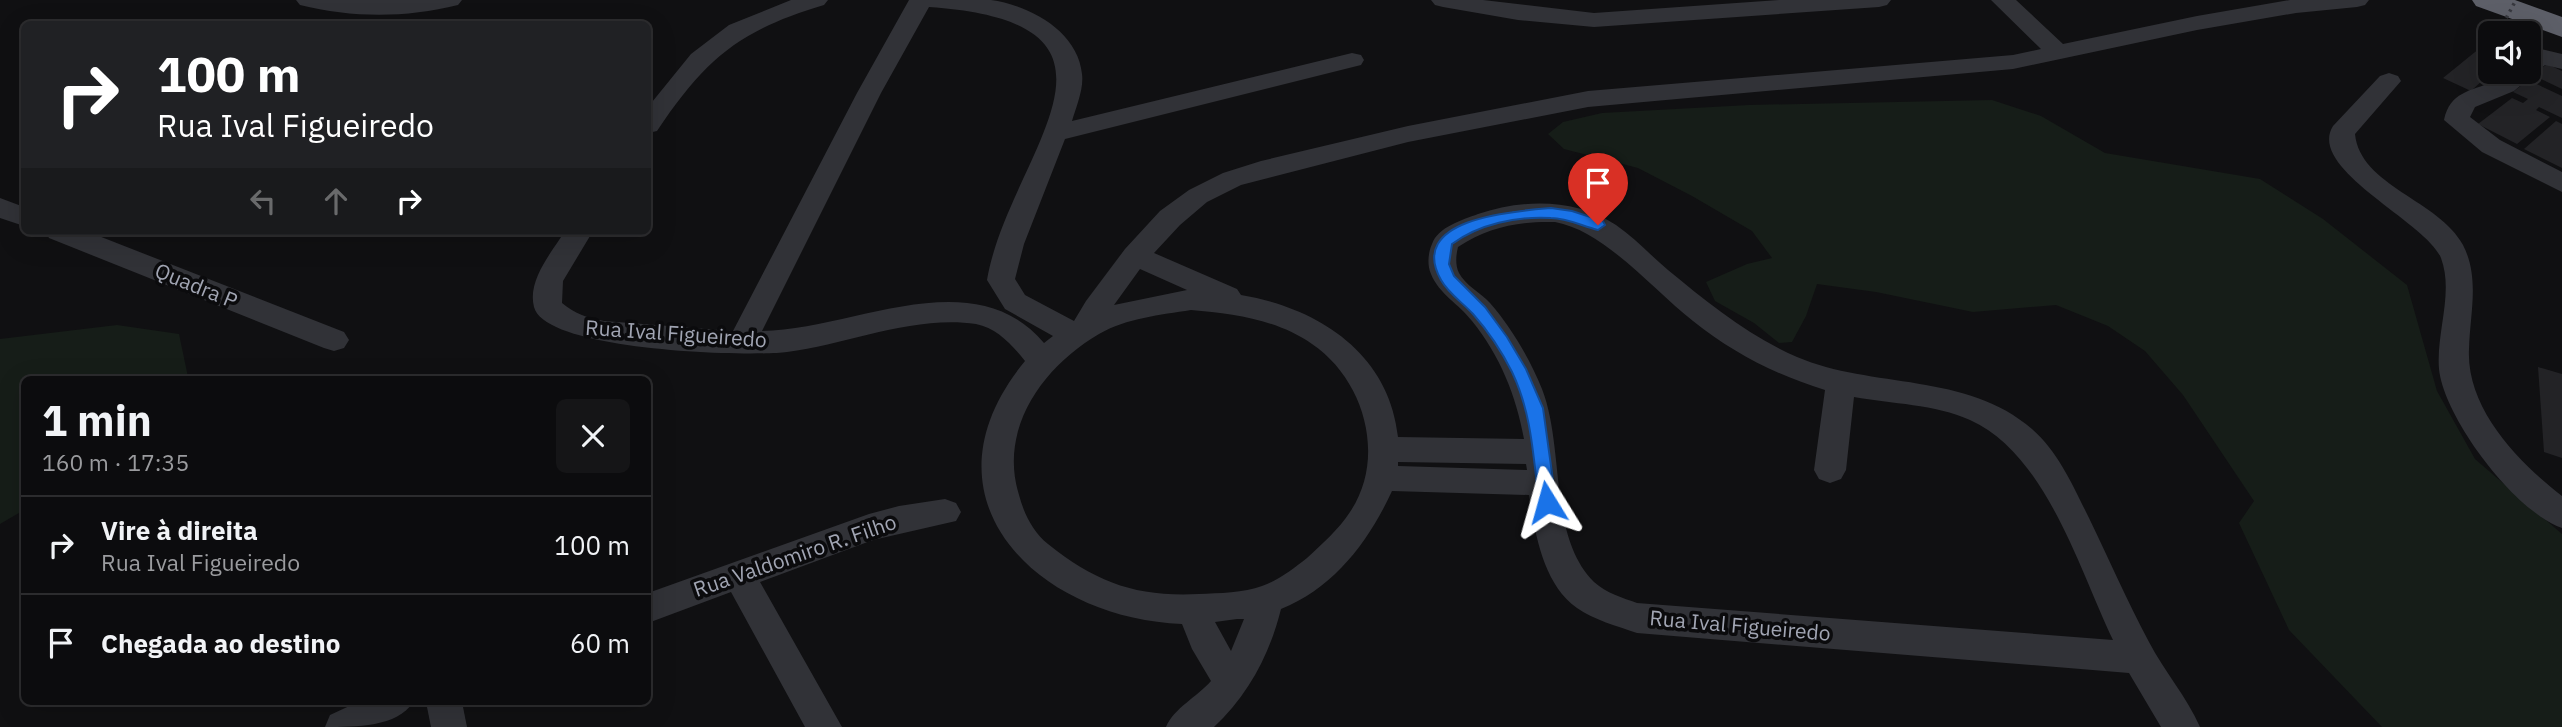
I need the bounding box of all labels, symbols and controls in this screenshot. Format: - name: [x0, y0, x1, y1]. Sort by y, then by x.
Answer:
- map controls: [2478, 21, 2541, 84]
- button: sound: [2478, 21, 2541, 84]
- text: 100 m: [157, 42, 301, 105]
- icon: right: [42, 49, 133, 140]
- text: Rua Ival Figueiredo: [157, 104, 434, 146]
- pin: [1568, 153, 1628, 225]
- icon: arrive: [1579, 164, 1617, 202]
- icon: left: [244, 182, 282, 220]
- icon: ahead: [317, 182, 355, 220]
- icon: right: [390, 182, 428, 220]
- street label: Quadra P: [151, 256, 242, 314]
- street label: Rua Ival Figueiredo: [584, 313, 768, 353]
- text: 1 min: [42, 393, 152, 448]
- button: close: [556, 399, 630, 473]
- text: 160 m · 17:35: [42, 447, 189, 477]
- position arrow: [1510, 465, 1584, 539]
- street label: Rua Valdomiro R. Filho: [689, 507, 900, 603]
- text: Vire à direita: [101, 513, 258, 547]
- icon: right: [42, 526, 80, 564]
- text: 100 m: [554, 528, 630, 562]
- text: Rua Ival Figueiredo: [101, 547, 300, 577]
- street label: Rua Ival Figueiredo: [1648, 603, 1832, 647]
- icon: arrive: [42, 624, 80, 662]
- text: Chegada ao destino: [101, 626, 340, 660]
- text: 60 m: [570, 626, 630, 660]

